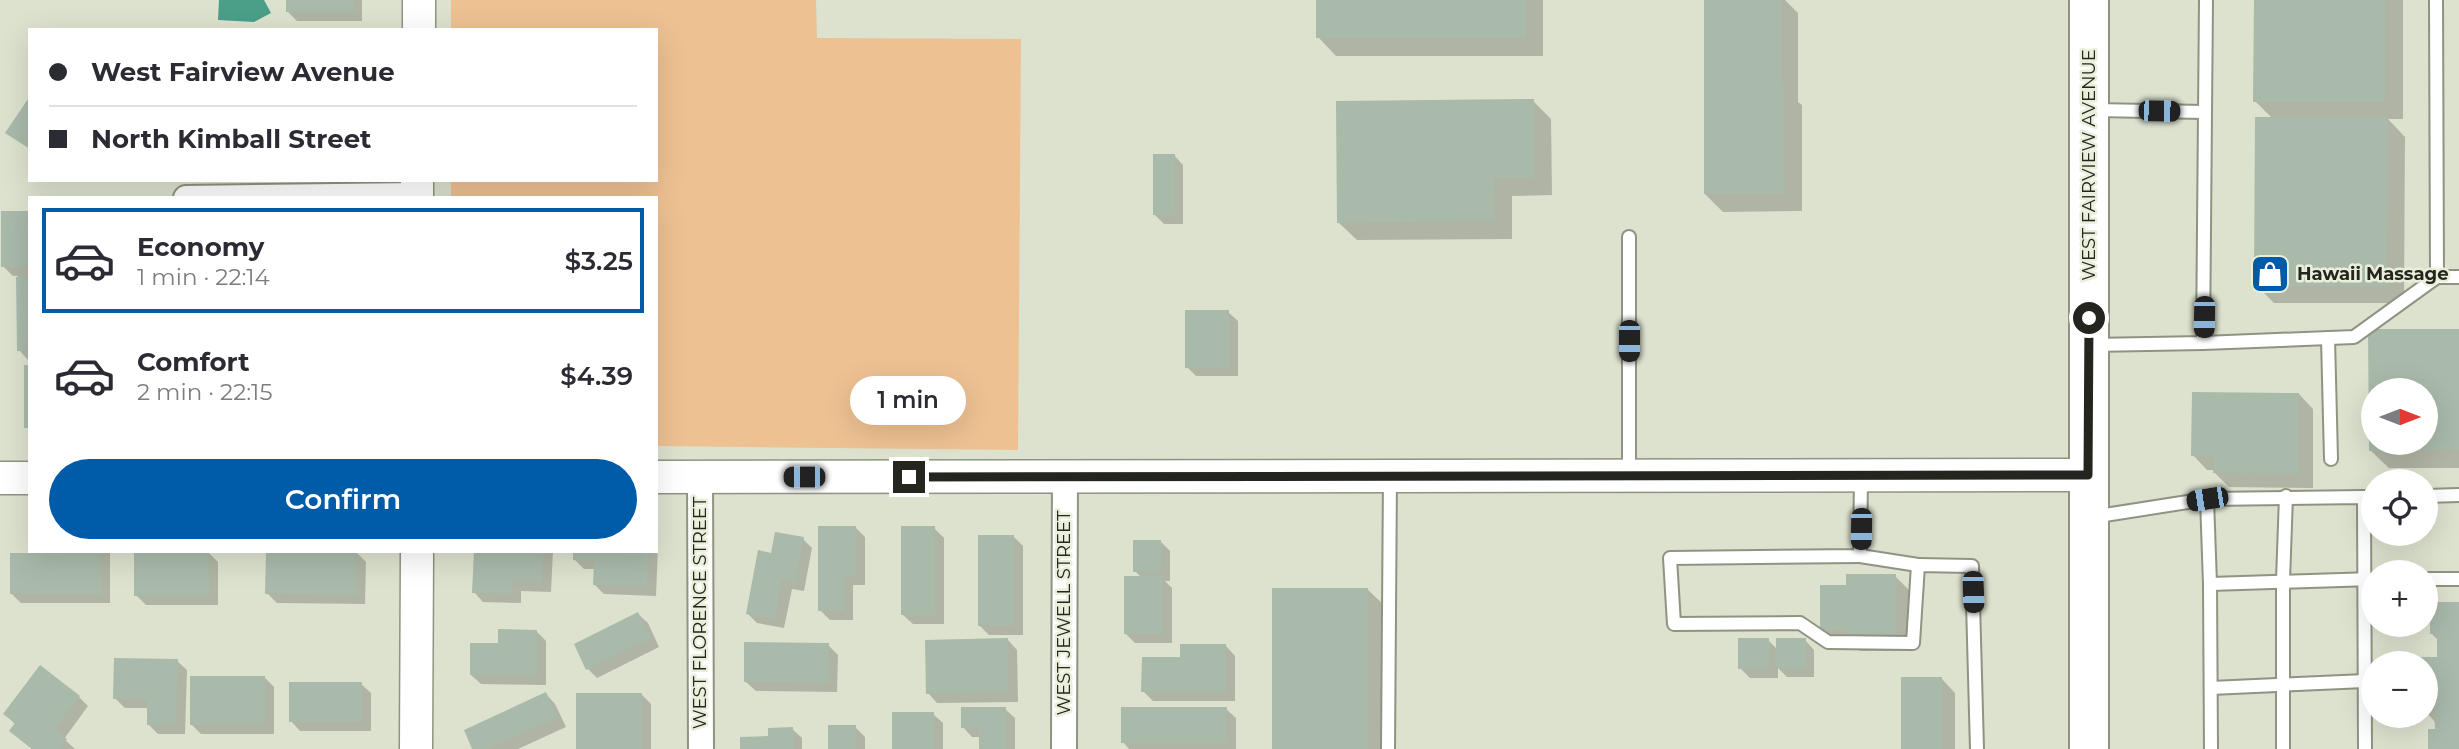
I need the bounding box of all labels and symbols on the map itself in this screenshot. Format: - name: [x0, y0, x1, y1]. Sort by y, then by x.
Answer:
- street label: WEST FAIRVIEW AVENUE: [2078, 49, 2100, 281]
- car: [2138, 100, 2181, 122]
- shop icon: Hawaii Massage: [2249, 253, 2291, 295]
- place label: Hawaii Massage: [2297, 263, 2449, 285]
- car: [2194, 296, 2215, 338]
- route start: [2073, 302, 2105, 334]
- car: [1619, 320, 1640, 362]
- callout: 1 min: [851, 376, 967, 424]
- north arrow: [2361, 378, 2438, 455]
- route end: [893, 461, 925, 493]
- car: [784, 467, 826, 488]
- car: [2185, 485, 2230, 513]
- street label: WEST FLORENCE STREET: [689, 496, 711, 729]
- car: [1851, 508, 1872, 550]
- street label: WEST JEWELL STREET: [1053, 510, 1075, 715]
- car: [1962, 571, 1985, 613]

